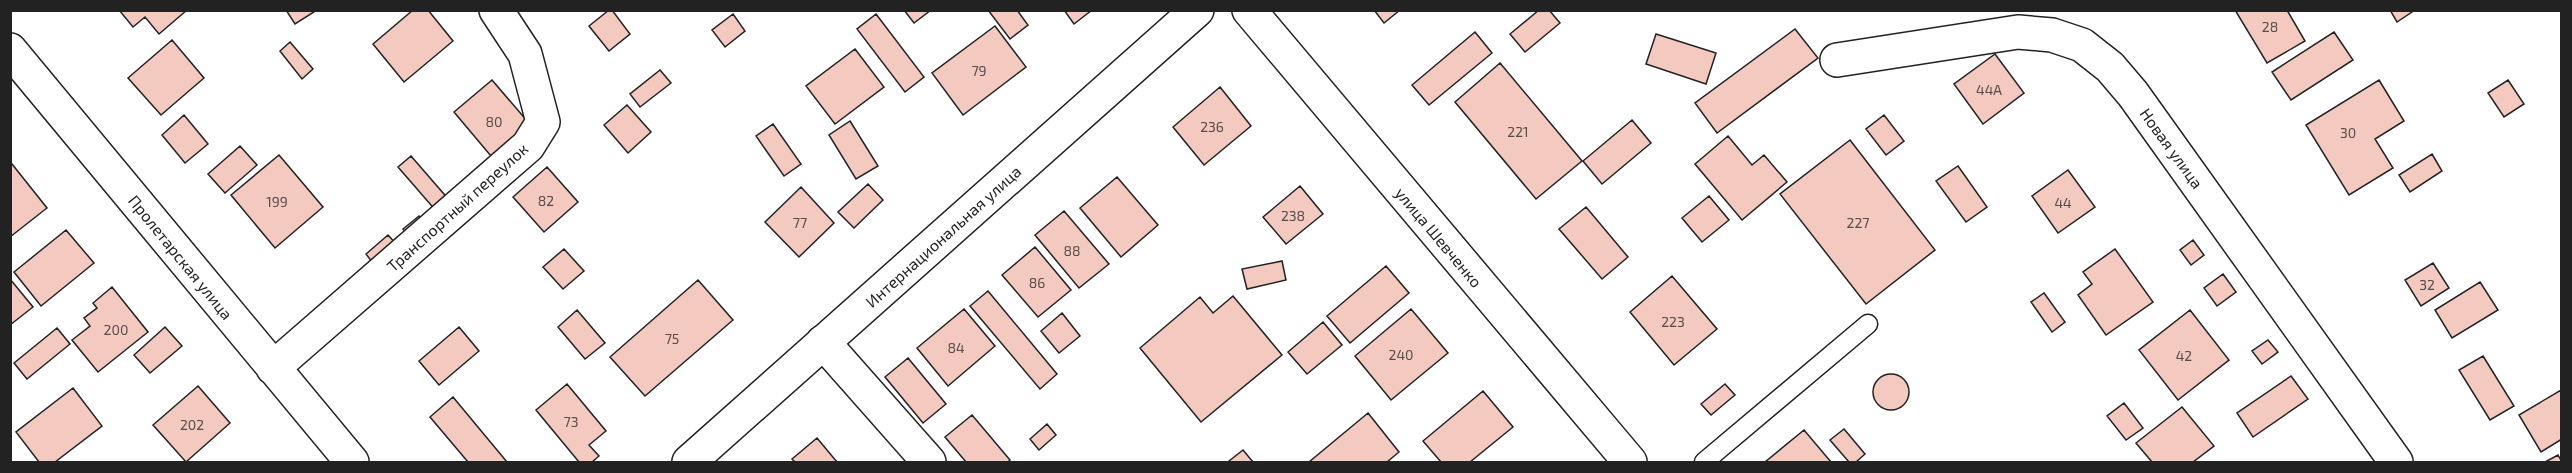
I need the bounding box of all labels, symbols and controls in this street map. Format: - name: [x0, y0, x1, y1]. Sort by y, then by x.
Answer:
- house number: 28: [2262, 18, 2278, 35]
- house number: 79: [971, 62, 987, 79]
- house number: 44А: [1976, 81, 2002, 98]
- street label: Новая улица: [2136, 104, 2207, 192]
- house number: 80: [486, 113, 502, 130]
- house number: 236: [1200, 118, 1224, 135]
- house number: 221: [1507, 123, 1529, 140]
- house number: 30: [2340, 124, 2356, 141]
- street label: Транспортный переулок: [383, 138, 532, 276]
- street label: Интернациональная улица: [861, 161, 1025, 312]
- street label: улица Шевченко: [1391, 183, 1486, 292]
- street label: Пролетарская улица: [124, 191, 237, 324]
- house number: 82: [538, 192, 554, 209]
- house number: 199: [266, 193, 288, 210]
- house number: 44: [2054, 194, 2072, 211]
- house number: 238: [1281, 207, 1305, 224]
- house number: 77: [793, 214, 807, 231]
- house number: 227: [1847, 214, 1869, 231]
- house number: 88: [1064, 242, 1081, 259]
- house number: 86: [1029, 274, 1045, 291]
- house number: 32: [2419, 276, 2435, 293]
- house number: 223: [1661, 313, 1685, 330]
- house number: 200: [104, 321, 128, 338]
- house number: 75: [665, 330, 679, 347]
- house number: 84: [947, 339, 965, 356]
- house number: 240: [1389, 346, 1413, 363]
- house number: 42: [2176, 347, 2192, 364]
- house number: 73: [564, 413, 578, 430]
- house number: 202: [180, 416, 204, 433]

